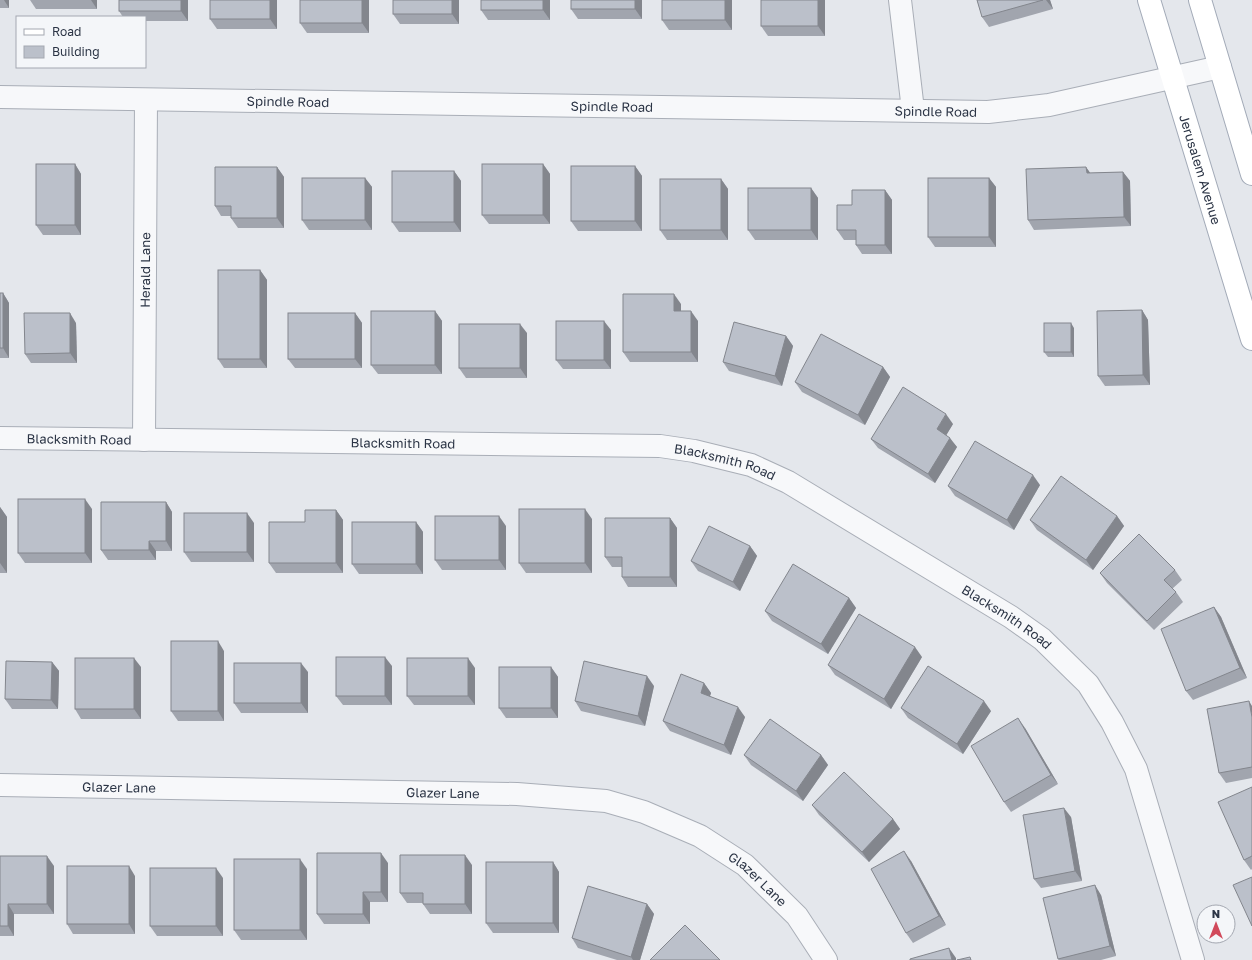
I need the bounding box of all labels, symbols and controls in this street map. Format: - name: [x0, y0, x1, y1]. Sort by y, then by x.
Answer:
- legend: [16, 16, 146, 68]
- text: Road: [52, 24, 81, 39]
- text: Building: [52, 44, 100, 59]
- street label: Spindle Road: [247, 93, 329, 110]
- street label: Spindle Road: [571, 98, 653, 115]
- street label: Spindle Road: [895, 103, 977, 120]
- street label: Jerusalem Avenue: [1176, 112, 1225, 226]
- street label: Herald Lane: [137, 232, 153, 308]
- street label: Blacksmith Road: [26, 430, 132, 448]
- street label: Blacksmith Road: [350, 434, 456, 452]
- street label: Blacksmith Road: [673, 440, 778, 483]
- street label: Blacksmith Road: [959, 581, 1055, 652]
- street label: Glazer Lane: [82, 778, 156, 796]
- street label: Glazer Lane: [406, 784, 480, 801]
- street label: Glazer Lane: [725, 848, 790, 910]
- north arrow: [1196, 904, 1236, 944]
- text: N: [1212, 907, 1220, 920]

